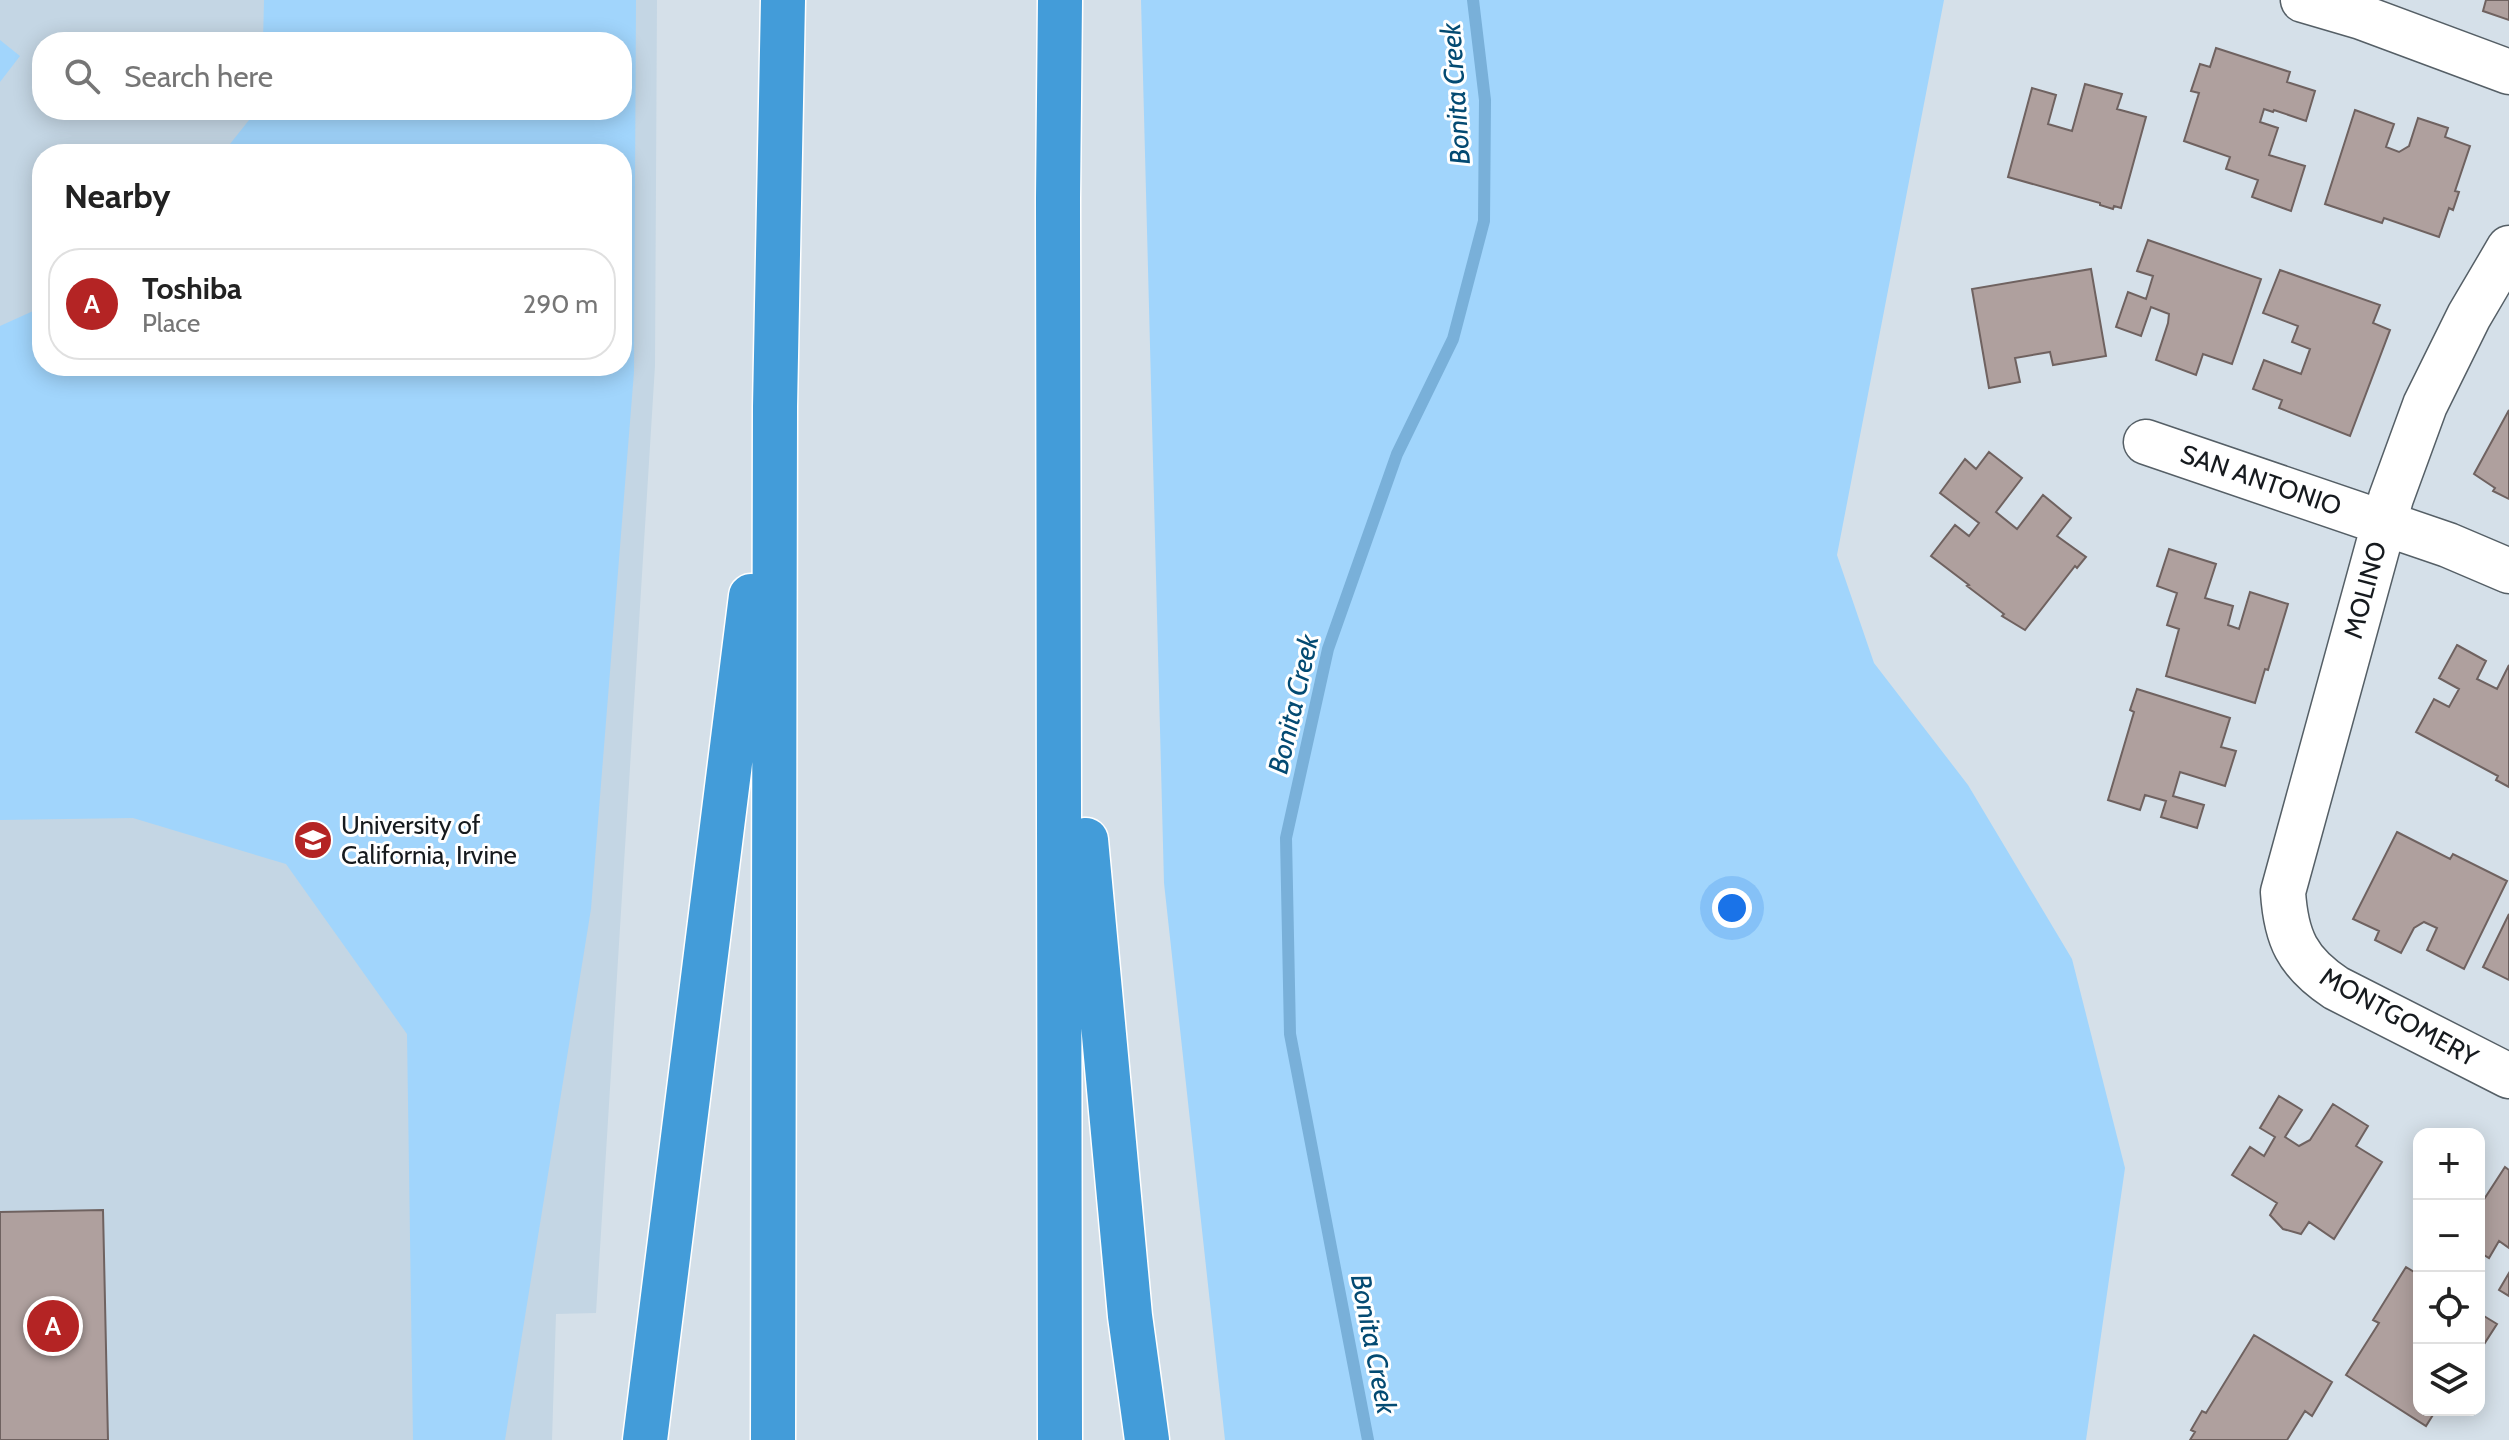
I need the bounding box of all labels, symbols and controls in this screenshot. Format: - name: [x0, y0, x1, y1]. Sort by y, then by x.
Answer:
- water label: Bonita Creek: [1433, 21, 1477, 166]
- search box: [32, 32, 632, 120]
- icon: search: [60, 54, 104, 98]
- text: Search here: [124, 58, 273, 95]
- text: Nearby: [64, 175, 171, 217]
- text: Toshiba: [142, 270, 242, 307]
- text: A: [84, 288, 100, 320]
- text: 290 m: [523, 288, 598, 320]
- text: Place: [142, 307, 200, 339]
- street label: SAN ANTONIO: [2176, 438, 2346, 522]
- street label: MOLINO: [2337, 538, 2393, 642]
- water label: Bonita Creek: [1260, 630, 1326, 777]
- place label: University of California, Irvine: [341, 809, 517, 871]
- school or university icon: University of California, Irvine: [292, 819, 334, 861]
- your location: [1712, 888, 1752, 928]
- street label: MONTGOMERY: [2315, 960, 2484, 1074]
- map controls: [2413, 1128, 2485, 1416]
- button: +: [2413, 1128, 2485, 1200]
- button: −: [2413, 1200, 2485, 1272]
- water label: Bonita Creek: [1344, 1271, 1404, 1418]
- button: locate: [2413, 1272, 2485, 1344]
- pin: A: [27, 1296, 79, 1356]
- button: layers: [2413, 1344, 2485, 1416]

